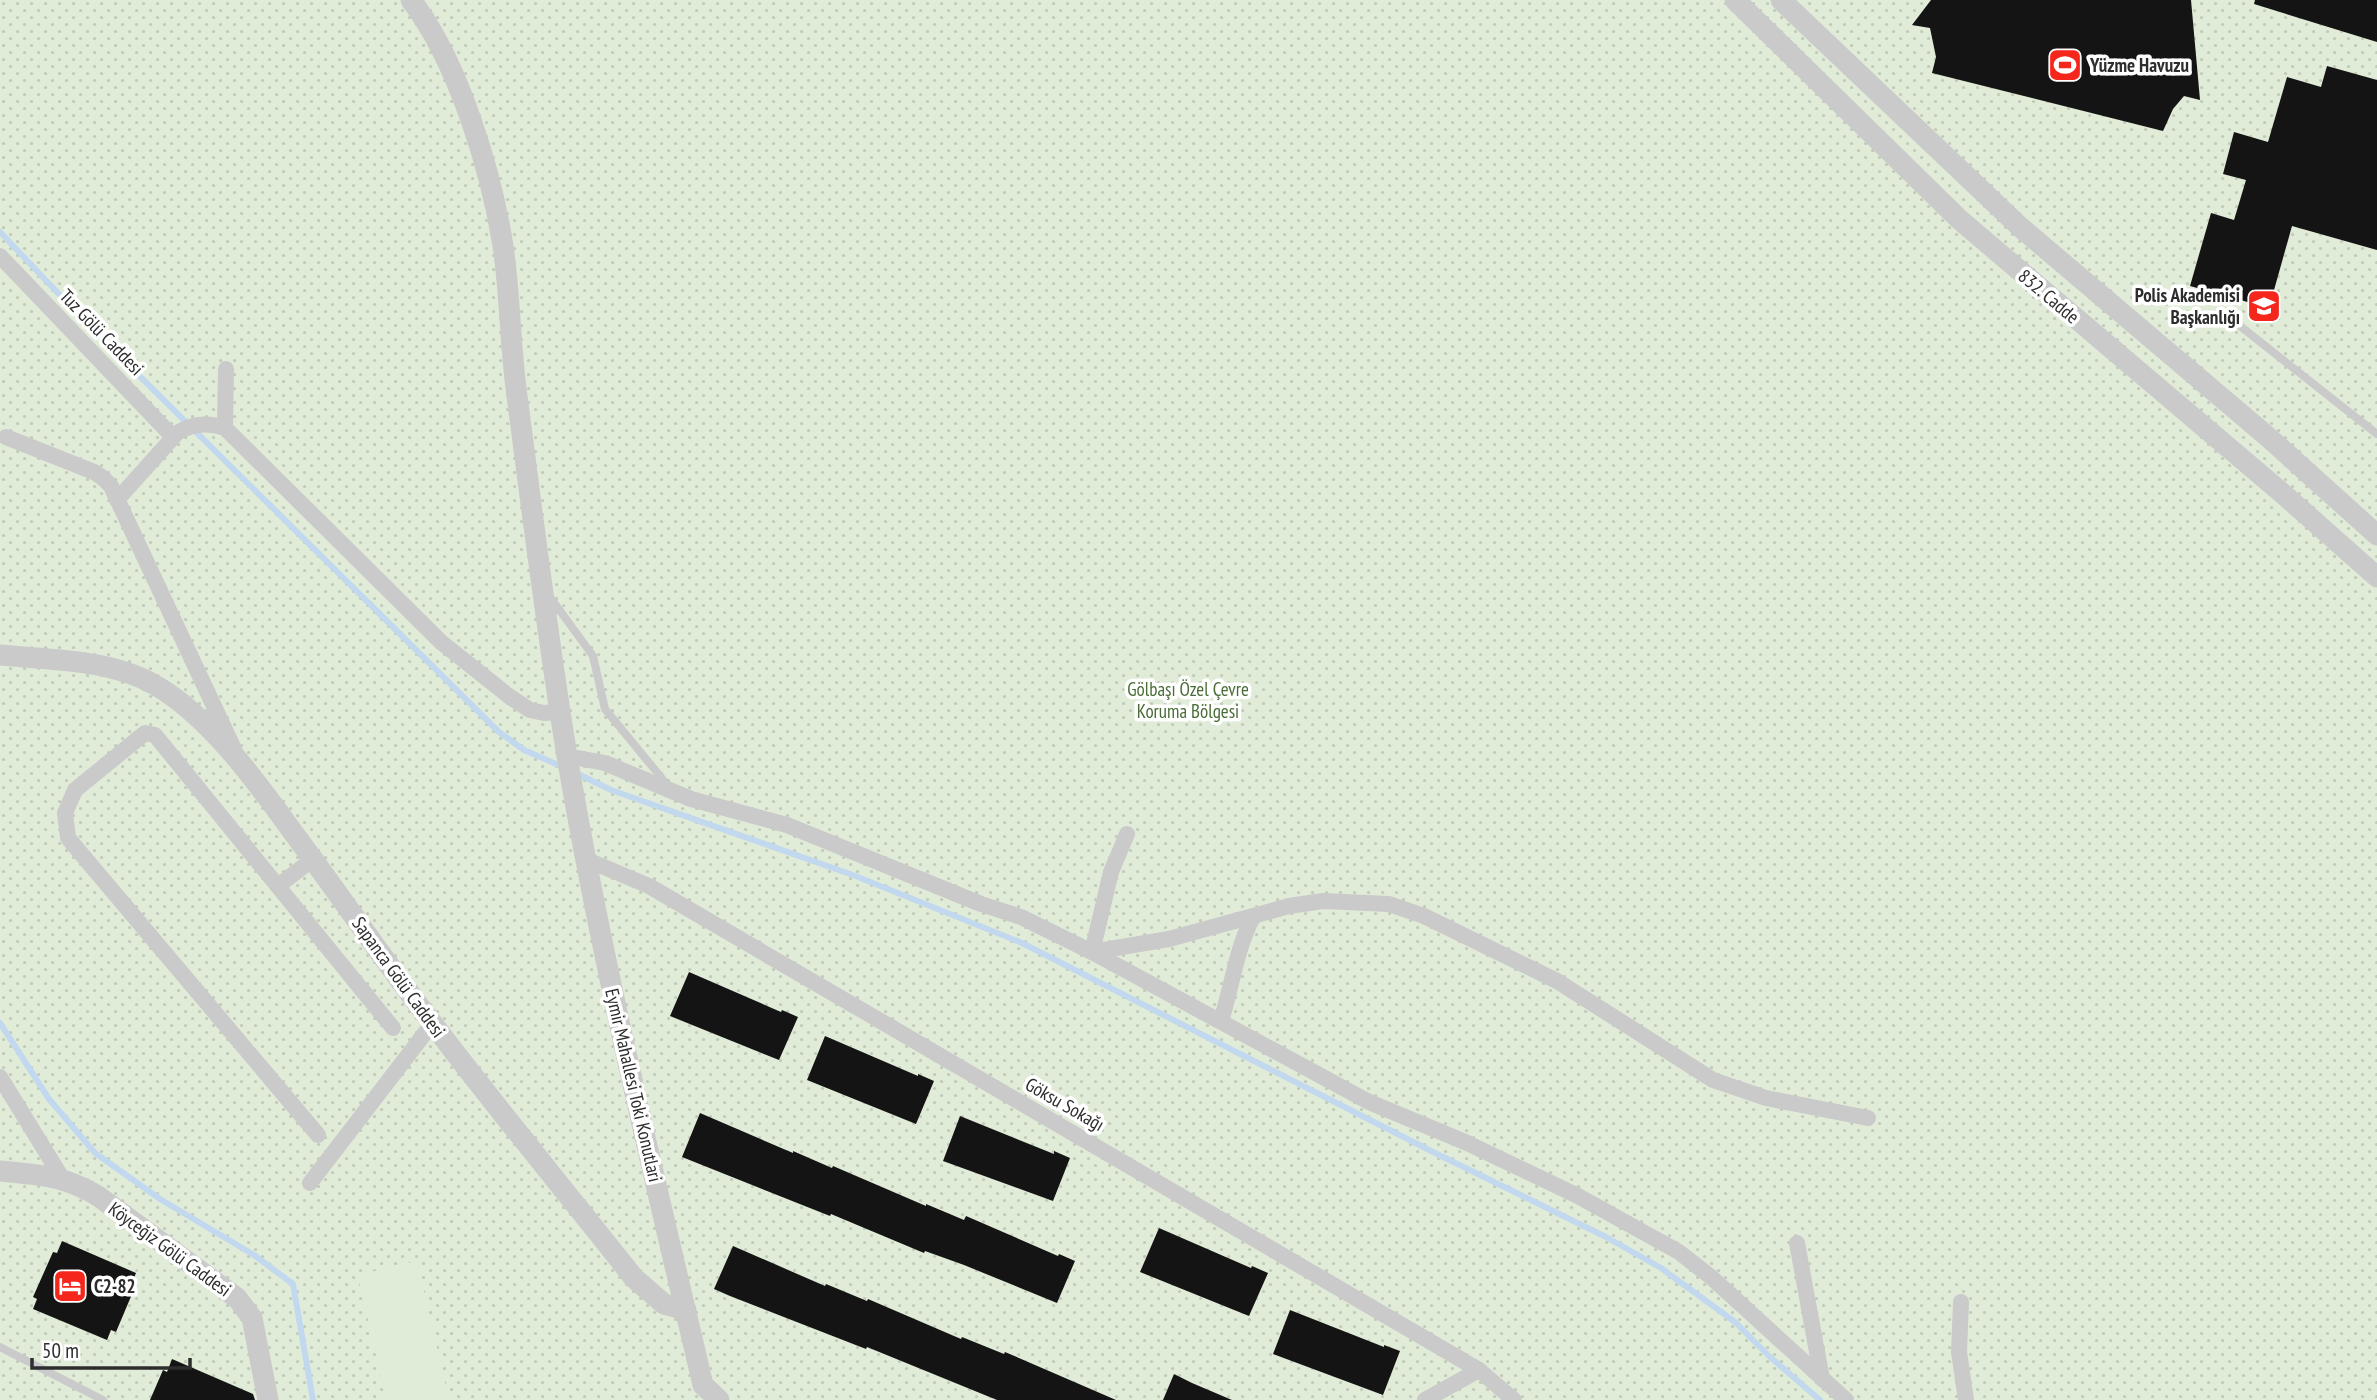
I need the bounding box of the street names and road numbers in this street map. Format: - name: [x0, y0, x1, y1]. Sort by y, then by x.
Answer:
- street label: 832. Cadde: [2014, 264, 2084, 328]
- street label: Tuz Gölü Caddesi: [55, 284, 149, 380]
- street label: Sapanca Gölü Caddesi: [347, 912, 451, 1042]
- street label: Eymir Mahallesi Toki Konutlari: [600, 986, 668, 1184]
- street label: Göksu Sokağı: [1021, 1072, 1109, 1136]
- street label: Köyceğiz Gölü Caddesi: [104, 1196, 236, 1302]

